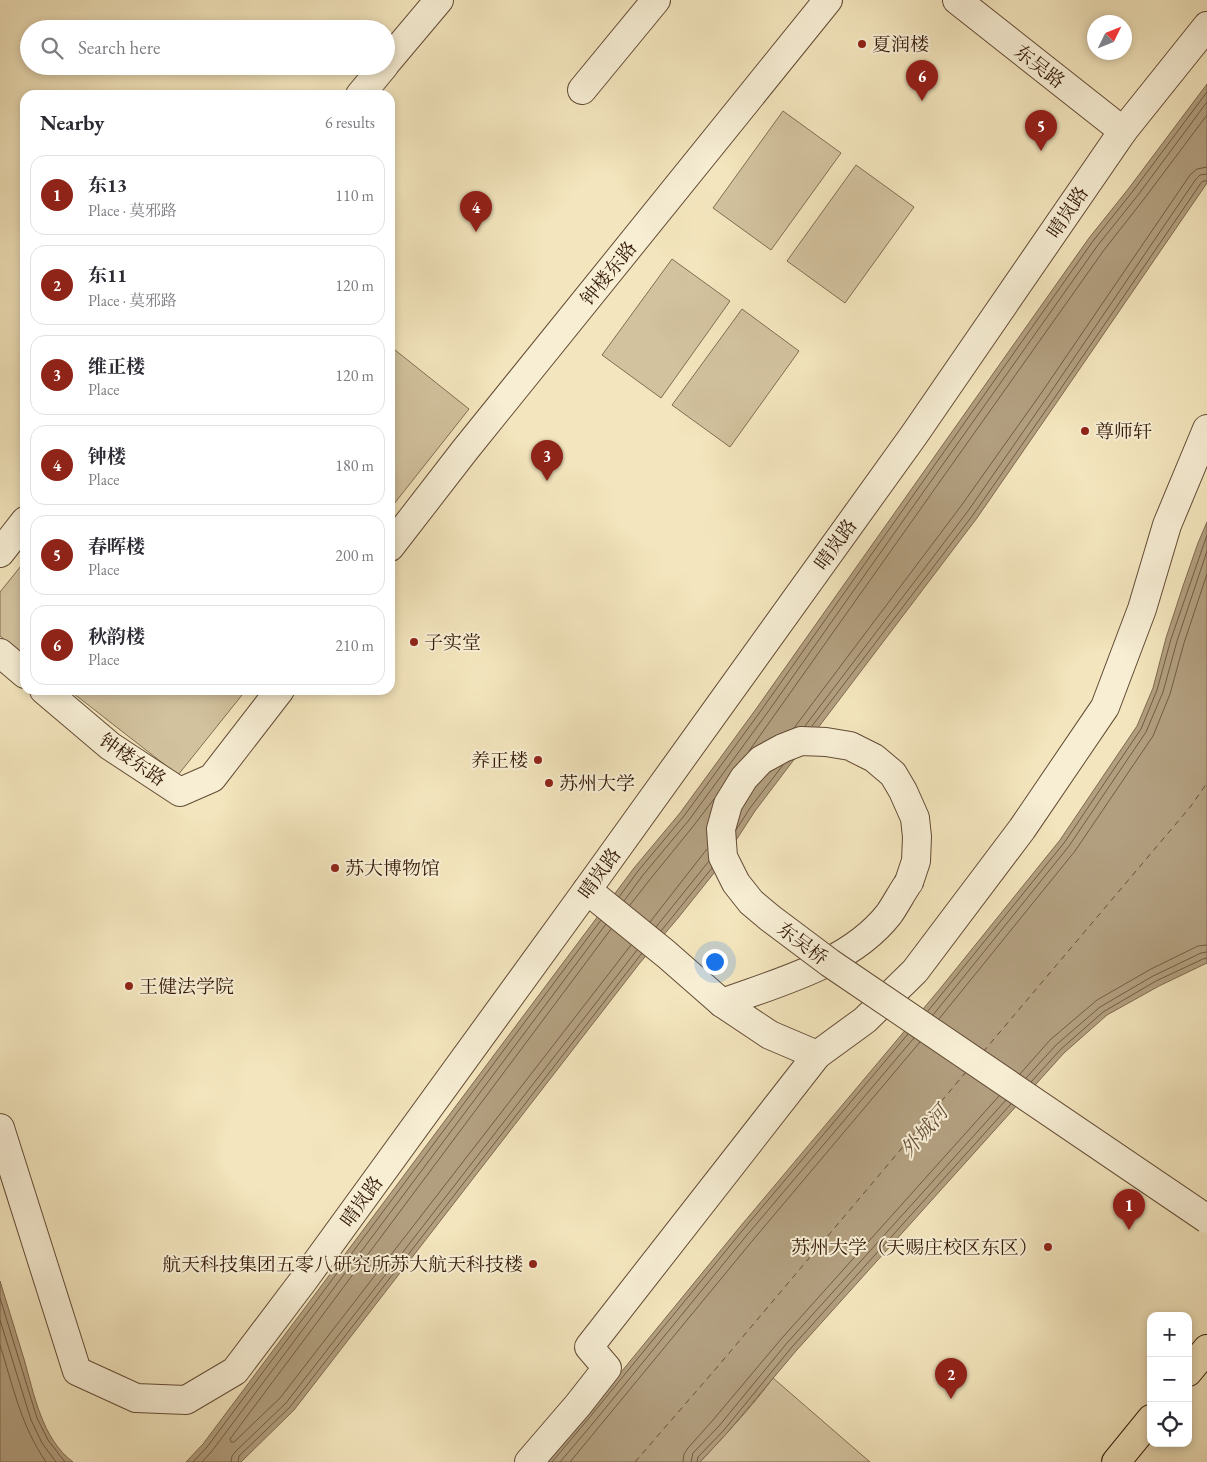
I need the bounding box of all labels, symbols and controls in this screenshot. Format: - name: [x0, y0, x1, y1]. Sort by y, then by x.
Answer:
- north arrow: [1087, 15, 1132, 60]
- search box: [20, 20, 395, 75]
- place label: 夏润楼: [872, 32, 929, 57]
- icon: search: [38, 34, 66, 62]
- text: Search here: [78, 35, 160, 60]
- marker: 夏润楼: [856, 38, 868, 50]
- street label: 东吴路: [1010, 39, 1070, 94]
- pin: 6: [906, 60, 938, 101]
- text: Nearby: [40, 109, 104, 136]
- pin: 5: [1025, 110, 1057, 151]
- text: 6 results: [325, 112, 375, 133]
- text: 东13: [88, 173, 127, 198]
- street label: 晴岚路: [1041, 182, 1094, 243]
- text: 1: [53, 185, 61, 206]
- text: 110 m: [335, 185, 374, 206]
- pin: 4: [460, 191, 492, 232]
- text: Place · 莫邪路: [88, 200, 177, 221]
- street label: 钟楼东路: [575, 236, 642, 311]
- text: 东11: [88, 263, 127, 288]
- text: 2: [53, 275, 61, 296]
- text: 120 m: [335, 275, 374, 296]
- text: Place · 莫邪路: [88, 290, 177, 311]
- text: 维正楼: [88, 354, 145, 379]
- text: 3: [53, 365, 61, 386]
- text: 120 m: [335, 365, 374, 386]
- text: Place: [88, 379, 120, 400]
- place label: 尊师轩: [1095, 419, 1152, 444]
- marker: 尊师轩: [1079, 425, 1091, 437]
- pin: 3: [531, 440, 563, 481]
- text: 钟楼: [88, 444, 126, 469]
- text: 4: [53, 455, 61, 476]
- text: 180 m: [335, 455, 374, 476]
- text: Place: [88, 469, 120, 490]
- street label: 晴岚路: [809, 514, 862, 575]
- text: 春晖楼: [88, 534, 145, 559]
- text: 5: [53, 545, 61, 566]
- text: 200 m: [335, 545, 374, 566]
- text: Place: [88, 559, 120, 580]
- text: 秋韵楼: [88, 624, 145, 649]
- place label: 子实堂: [424, 630, 481, 655]
- text: 6: [53, 635, 61, 656]
- text: 210 m: [335, 635, 374, 656]
- marker: 子实堂: [408, 636, 420, 648]
- text: Place: [88, 649, 120, 670]
- street label: 钟楼东路: [94, 727, 171, 791]
- place label: 养正楼: [471, 748, 528, 773]
- marker: 养正楼: [532, 754, 544, 766]
- place label: 苏州大学: [559, 771, 635, 796]
- marker: 苏州大学: [543, 777, 555, 789]
- street label: 晴岚路: [573, 843, 626, 904]
- place label: 苏大博物馆: [345, 856, 440, 881]
- marker: 苏大博物馆: [329, 862, 341, 874]
- street label: 东吴桥: [772, 916, 833, 971]
- your location: [702, 949, 728, 975]
- place label: 王健法学院: [139, 974, 234, 999]
- marker: 王健法学院: [123, 980, 135, 992]
- water label: 外城河: [895, 1098, 955, 1162]
- street label: 晴岚路: [335, 1171, 388, 1232]
- pin: 1: [1113, 1189, 1145, 1230]
- place label: 苏州大学（天赐庄校区东区）: [791, 1235, 1038, 1260]
- marker: 苏州大学（天赐庄校区东区）: [1042, 1241, 1054, 1253]
- place label: 航天科技集团五零八研究所苏大航天科技楼: [162, 1252, 523, 1277]
- marker: 航天科技集团五零八研究所苏大航天科技楼: [527, 1258, 539, 1270]
- map controls: [1147, 1312, 1192, 1447]
- button: +: [1147, 1312, 1192, 1357]
- button: −: [1147, 1357, 1192, 1402]
- pin: 2: [935, 1358, 967, 1399]
- button: locate: [1147, 1402, 1192, 1447]

